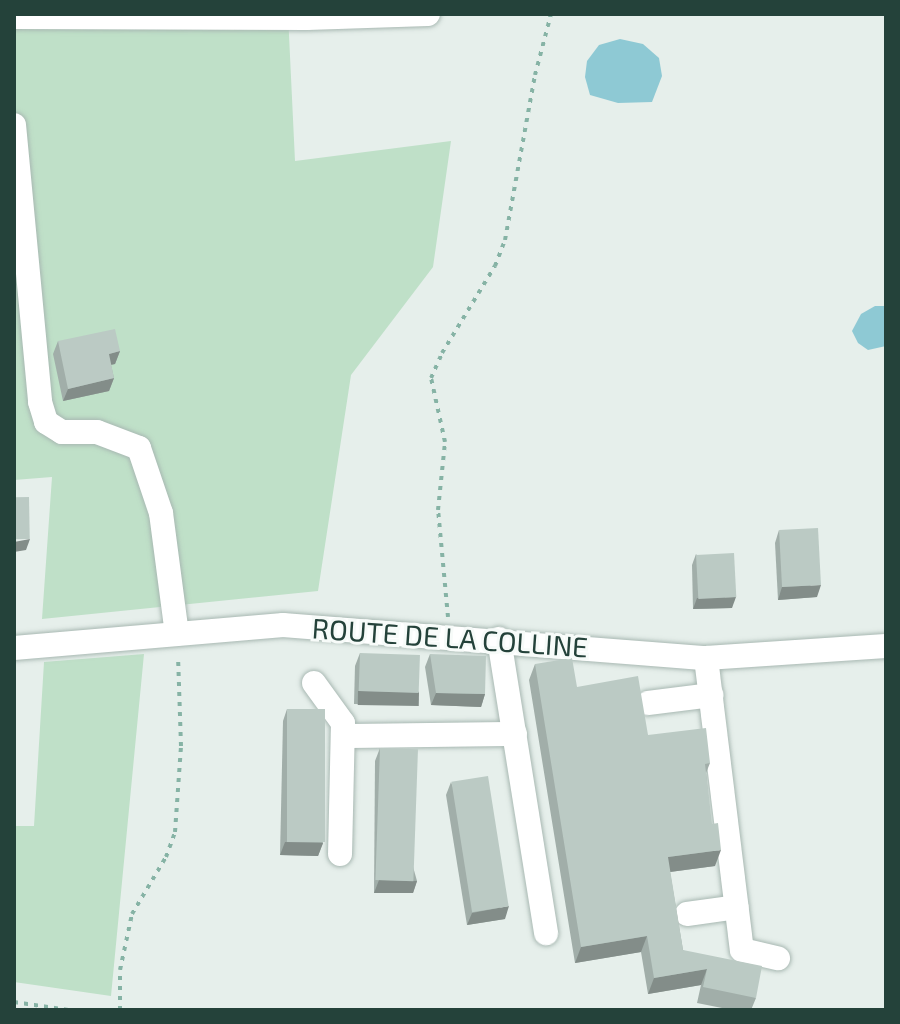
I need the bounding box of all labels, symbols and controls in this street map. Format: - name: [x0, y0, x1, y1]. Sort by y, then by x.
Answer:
- street label: ROUTE DE LA COLLINE: [311, 611, 589, 663]

